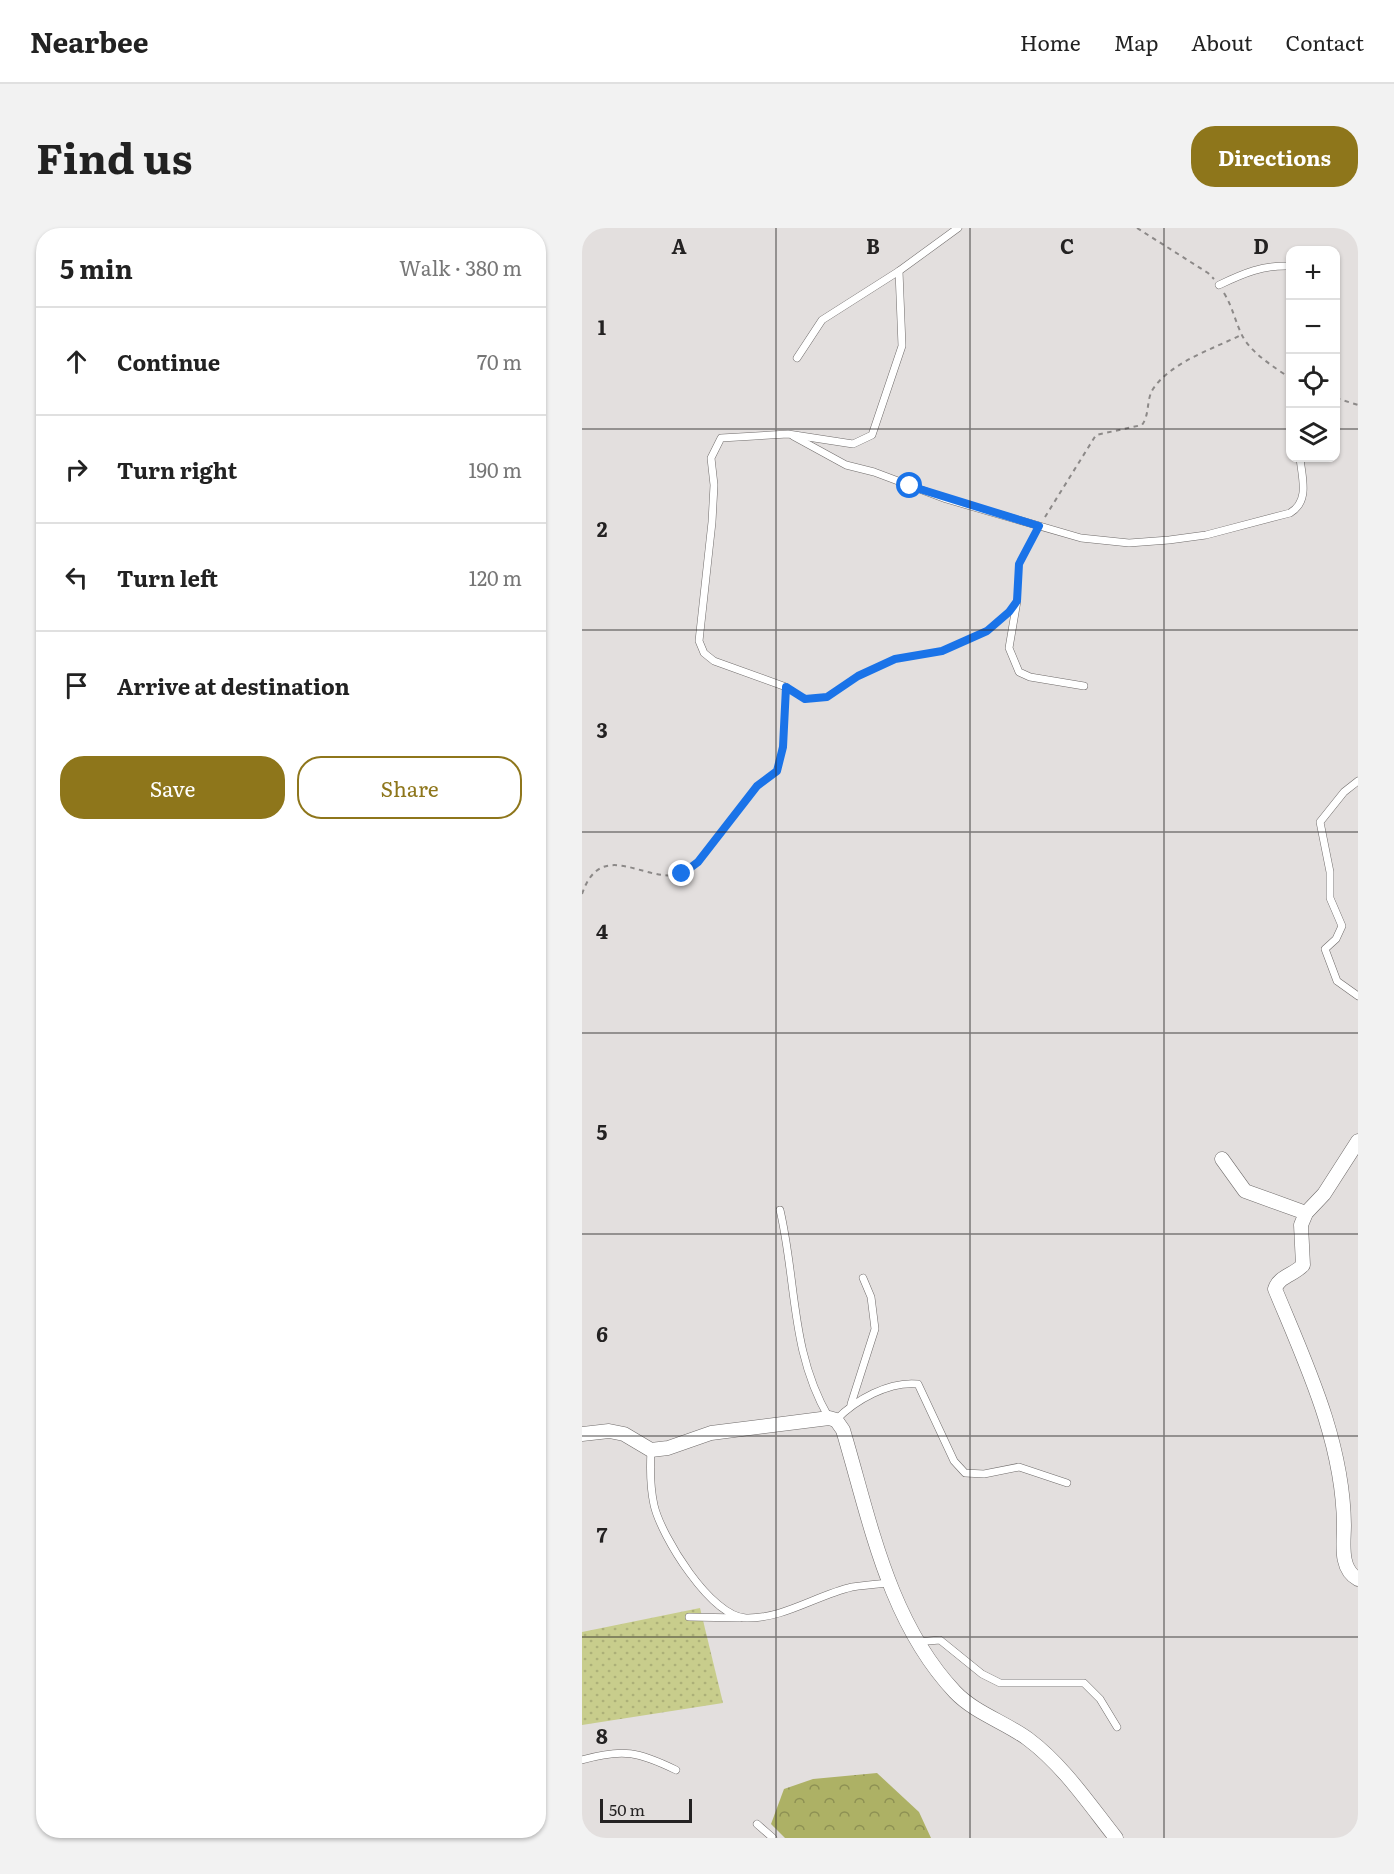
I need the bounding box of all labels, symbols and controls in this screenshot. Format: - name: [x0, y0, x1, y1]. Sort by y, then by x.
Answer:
- text: Nearbee: [30, 20, 149, 62]
- text: Home: [1020, 26, 1081, 57]
- text: Map: [1114, 26, 1158, 57]
- text: About: [1191, 26, 1253, 57]
- text: Contact: [1286, 26, 1364, 57]
- text: Find us: [36, 125, 193, 187]
- button: Directions: [1191, 126, 1358, 187]
- text: A: [671, 230, 687, 260]
- text: B: [866, 230, 880, 260]
- text: C: [1060, 230, 1074, 260]
- text: D: [1253, 230, 1269, 260]
- map controls: [1286, 246, 1340, 462]
- button: +: [1286, 246, 1340, 300]
- text: 5 min: [60, 248, 133, 287]
- text: Walk · 380 m: [399, 252, 522, 282]
- button: −: [1286, 300, 1340, 354]
- text: 1: [598, 311, 606, 341]
- icon: ahead: [60, 345, 93, 378]
- text: Continue: [117, 345, 220, 378]
- text: 70 m: [477, 346, 522, 376]
- button: locate: [1286, 354, 1340, 408]
- button: layers: [1286, 408, 1340, 462]
- icon: right: [60, 453, 93, 486]
- text: Turn right: [117, 453, 237, 486]
- text: 190 m: [468, 454, 522, 484]
- route start: [896, 472, 922, 498]
- text: 2: [597, 513, 608, 543]
- icon: left: [60, 561, 93, 594]
- text: Turn left: [117, 561, 218, 594]
- text: 120 m: [469, 562, 522, 592]
- icon: arrive: [60, 669, 93, 702]
- text: Arrive at destination: [117, 669, 350, 702]
- text: 3: [596, 714, 608, 744]
- button: Save: [60, 756, 285, 819]
- button: Share: [297, 756, 522, 819]
- route end: [668, 860, 694, 886]
- text: 4: [596, 915, 608, 945]
- text: 5: [597, 1116, 608, 1146]
- text: 6: [596, 1318, 608, 1348]
- text: 7: [597, 1519, 608, 1549]
- text: 8: [596, 1720, 608, 1750]
- scale bar: [600, 1796, 692, 1824]
- text: 50 m: [609, 1797, 645, 1821]

